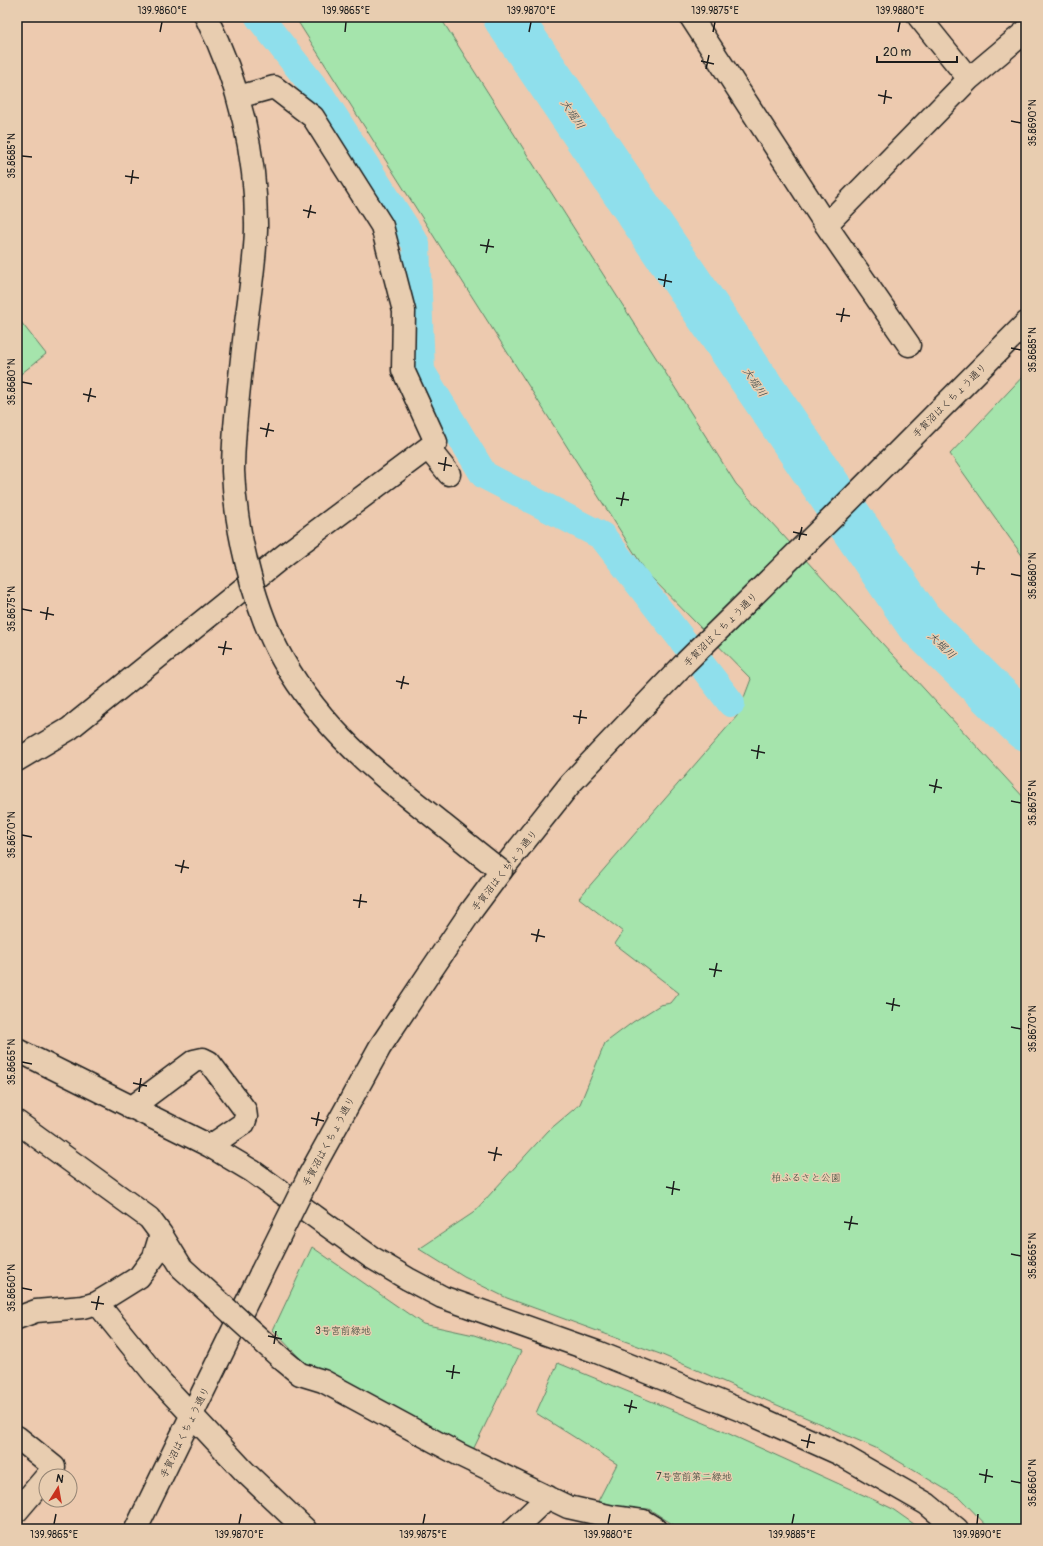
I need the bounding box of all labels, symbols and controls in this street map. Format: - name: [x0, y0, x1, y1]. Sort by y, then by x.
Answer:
- text: 139.9860°E: [137, 5, 187, 17]
- text: 139.9865°E: [322, 5, 370, 17]
- text: 139.9870°E: [507, 5, 555, 17]
- text: 139.9875°E: [691, 5, 739, 17]
- text: 139.9880°E: [876, 5, 924, 17]
- scale bar: [877, 38, 957, 64]
- text: 20 m: [883, 45, 912, 60]
- water label: 大堀川: [558, 97, 587, 132]
- text: 35.8690°N: [1027, 99, 1039, 147]
- text: 35.8685°N: [6, 133, 18, 179]
- text: 35.8685°N: [1027, 327, 1039, 373]
- text: 35.8680°N: [6, 358, 18, 406]
- street label: 手賀沼はくちょう通り: [910, 361, 989, 440]
- water label: 大堀川: [740, 365, 769, 400]
- text: 35.8680°N: [1027, 552, 1039, 600]
- text: 35.8675°N: [6, 586, 18, 632]
- street label: 手賀沼はくちょう通り: [681, 590, 760, 669]
- water label: 大堀川: [925, 629, 958, 661]
- text: 35.8675°N: [1027, 780, 1039, 826]
- text: 35.8670°N: [6, 811, 18, 859]
- street label: 手賀沼はくちょう通り: [469, 828, 540, 914]
- text: 35.8670°N: [1027, 1005, 1039, 1053]
- text: 35.8665°N: [6, 1039, 18, 1085]
- street label: 手賀沼はくちょう通り: [300, 1095, 358, 1188]
- park label: 柏ふるさと公園: [771, 1172, 841, 1184]
- text: 35.8665°N: [1027, 1233, 1039, 1279]
- text: 35.8660°N: [6, 1264, 18, 1312]
- park label: 3号宮前緑地: [315, 1325, 371, 1337]
- street label: 手賀沼はくちょう通り: [158, 1385, 212, 1480]
- text: 35.8660°N: [1027, 1459, 1039, 1507]
- north arrow: [38, 1468, 78, 1508]
- park label: 7号宮前第二緑地: [656, 1471, 732, 1483]
- text: N: [55, 1472, 65, 1486]
- text: 139.9865°E: [30, 1529, 78, 1541]
- text: 139.9870°E: [215, 1529, 263, 1541]
- text: 139.9875°E: [399, 1529, 447, 1541]
- text: 139.9880°E: [584, 1529, 632, 1541]
- text: 139.9885°E: [768, 1529, 816, 1541]
- text: 139.9890°E: [953, 1529, 1001, 1541]

